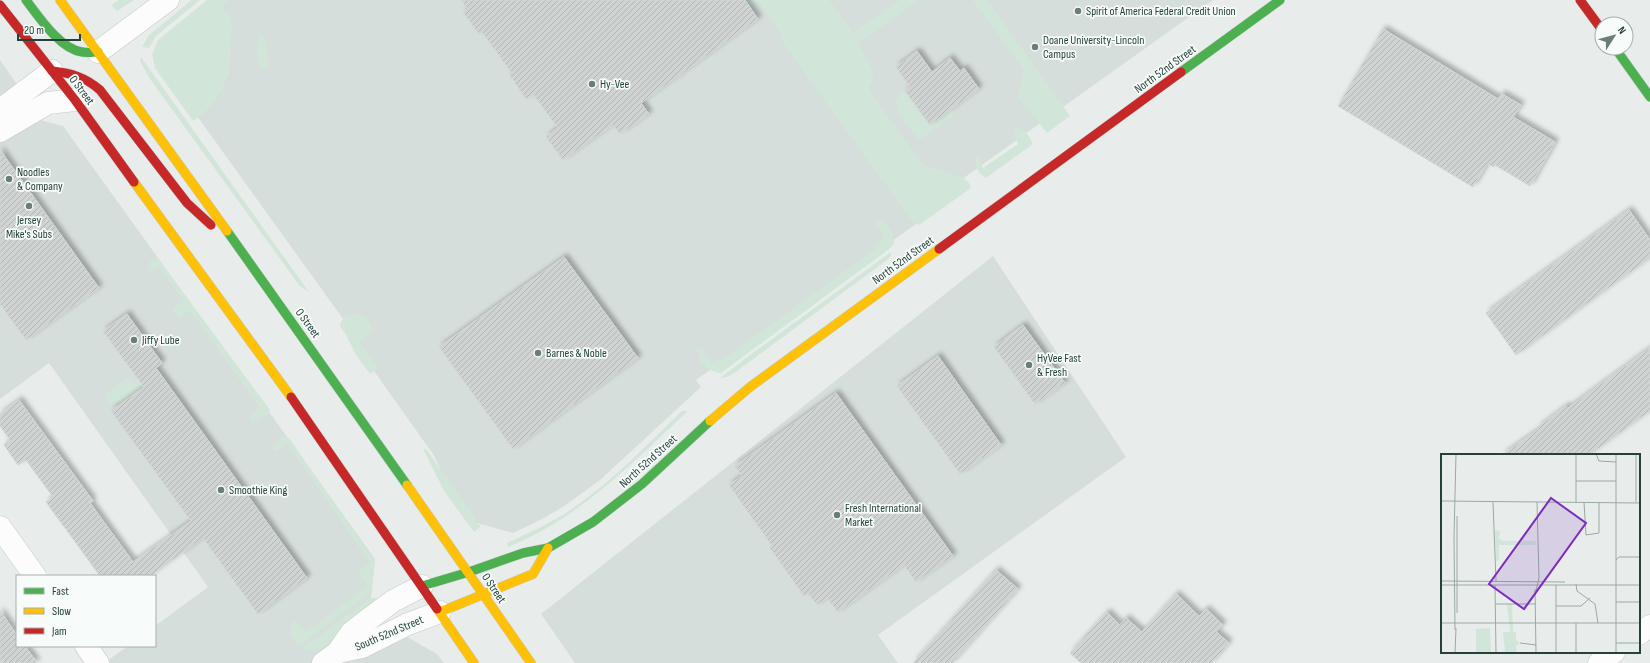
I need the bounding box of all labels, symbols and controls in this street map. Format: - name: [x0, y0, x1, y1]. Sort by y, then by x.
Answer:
- place label: Spirit of America Federal Credit Union: [1086, 4, 1236, 19]
- marker: Spirit of America Federal Credit Union: [1073, 6, 1083, 16]
- scale bar: [18, 16, 80, 42]
- north arrow: [1594, 16, 1634, 56]
- text: 20 m: [24, 23, 44, 38]
- text: N: [1615, 24, 1629, 37]
- place label: Doane University-Lincoln Campus: [1043, 33, 1144, 62]
- marker: Doane University-Lincoln Campus: [1030, 42, 1040, 52]
- street label: North 52nd Street: [1132, 42, 1199, 97]
- street label: O Street: [66, 73, 98, 108]
- place label: Hy-Vee: [600, 77, 630, 92]
- marker: Hy-Vee: [587, 79, 597, 89]
- place label: Noodles & Company: [17, 165, 63, 194]
- marker: Noodles & Company: [4, 174, 14, 184]
- marker: Jersey Mike's Subs: [24, 201, 34, 211]
- place label: Jersey Mike's Subs: [6, 213, 52, 242]
- street label: North 52nd Street: [870, 233, 937, 288]
- street label: O Street: [292, 305, 324, 341]
- place label: Jiffy Lube: [141, 333, 180, 348]
- marker: Jiffy Lube: [129, 335, 139, 345]
- place label: Barnes & Noble: [546, 346, 607, 361]
- marker: Barnes & Noble: [533, 348, 543, 358]
- place label: HyVee Fast & Fresh: [1037, 351, 1082, 380]
- marker: HyVee Fast & Fresh: [1024, 360, 1034, 370]
- street label: North 52nd Street: [616, 431, 681, 491]
- inset map: [1441, 454, 1640, 653]
- place label: Smoothie King: [229, 483, 287, 498]
- marker: Smoothie King: [216, 485, 226, 495]
- place label: Fresh International Market: [845, 501, 921, 530]
- marker: Fresh International Market: [832, 510, 842, 520]
- street label: O Street: [478, 570, 509, 606]
- legend: [16, 575, 156, 647]
- text: Fast: [52, 584, 69, 599]
- text: Slow: [52, 604, 71, 619]
- street label: South 52nd Street: [353, 612, 426, 655]
- text: Jam: [51, 624, 67, 639]

